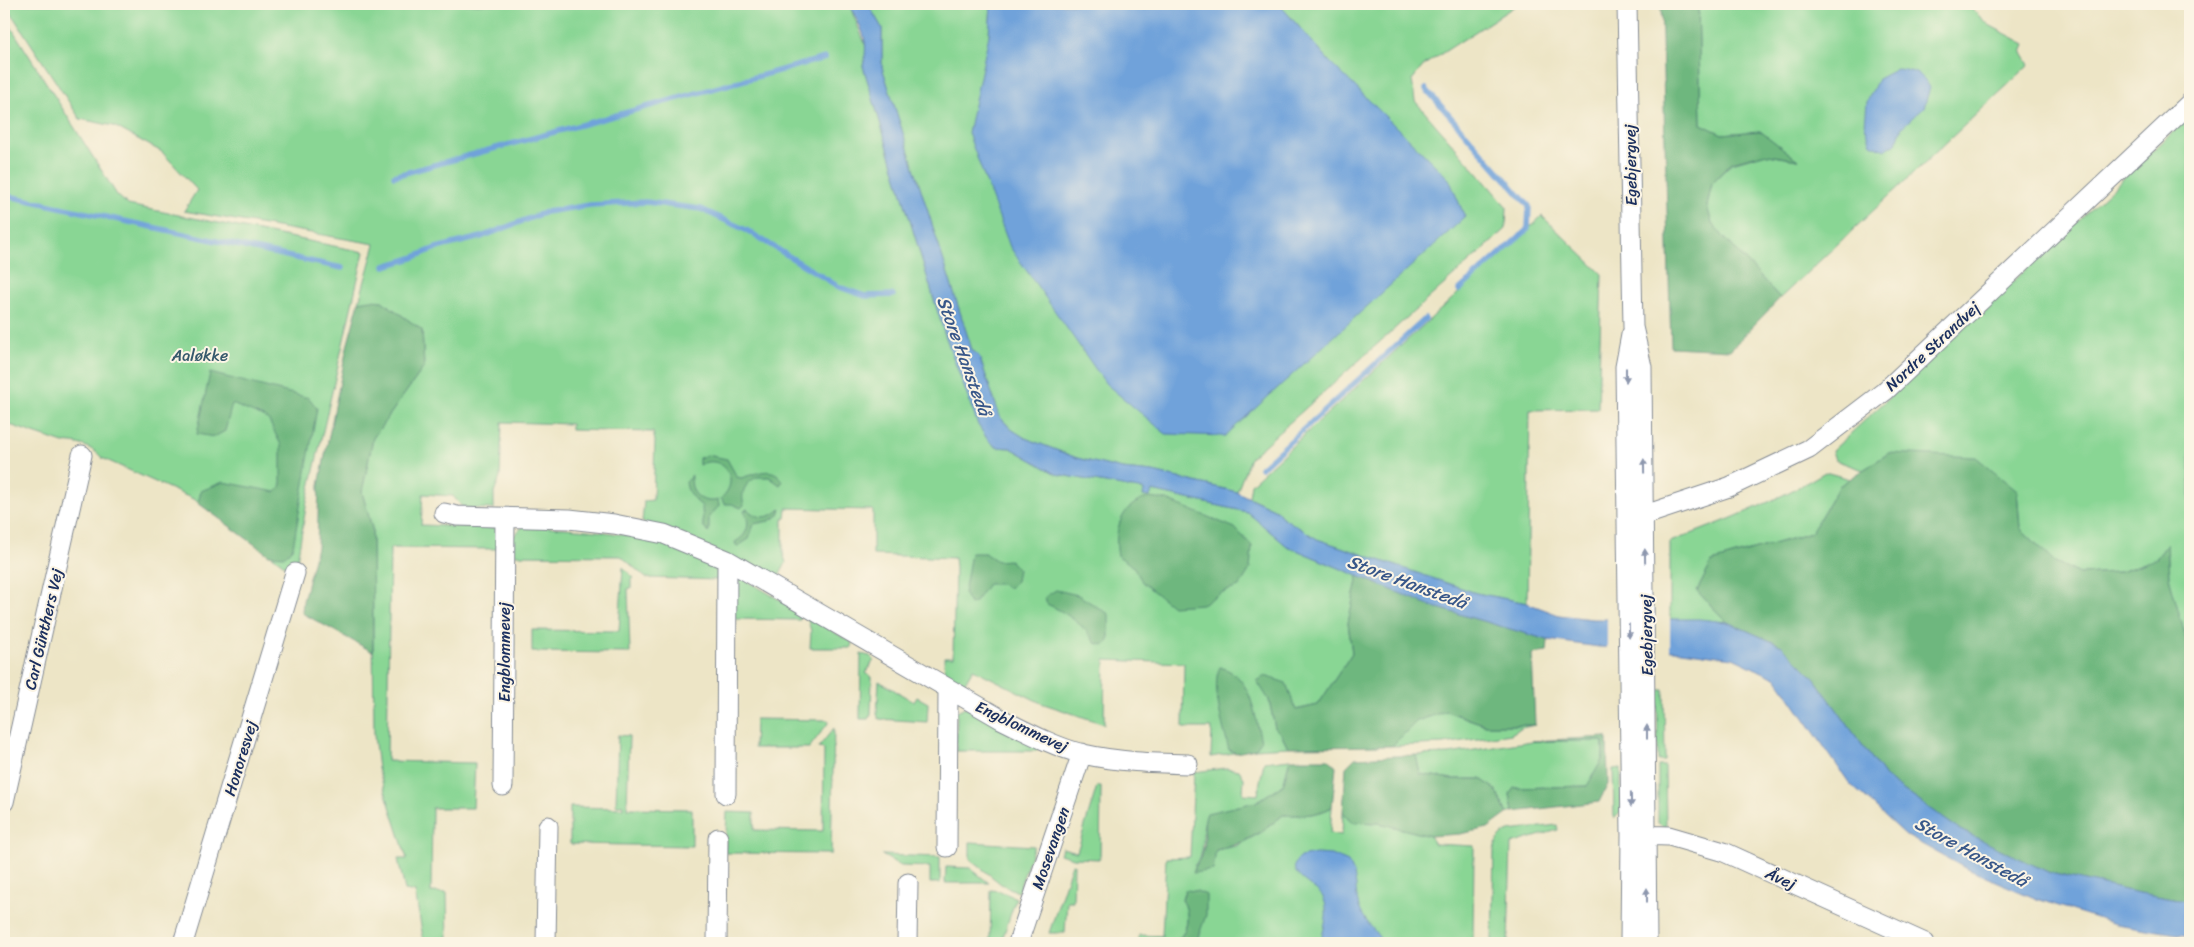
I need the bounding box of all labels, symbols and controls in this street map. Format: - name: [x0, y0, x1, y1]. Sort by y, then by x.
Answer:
- street label: Egebjergvej: [1615, 123, 1646, 206]
- water label: Store Hanstedå: [928, 292, 1001, 423]
- street label: Nordre Strandvej: [1878, 293, 1988, 399]
- park label: Aaløkke: [171, 341, 228, 370]
- one-way arrow: [1622, 367, 1630, 383]
- one-way arrow: [1640, 458, 1648, 474]
- water label: Store Hanstedå: [1343, 546, 1474, 619]
- one-way arrow: [1641, 548, 1649, 564]
- street label: Carl Günthers Vej: [15, 565, 72, 693]
- street label: Egebjergvej: [1631, 593, 1662, 676]
- street label: Engblommevej: [490, 601, 519, 702]
- one-way arrow: [1625, 623, 1633, 639]
- street label: Engblommevej: [970, 692, 1074, 761]
- street label: Honoresvej: [215, 716, 266, 800]
- one-way arrow: [1643, 724, 1651, 740]
- one-way arrow: [1627, 792, 1635, 808]
- street label: Mosevangen: [1023, 802, 1078, 893]
- water label: Store Hanstedå: [1909, 808, 2036, 898]
- street label: Åvej: [1760, 858, 1802, 898]
- one-way arrow: [1643, 886, 1651, 902]

